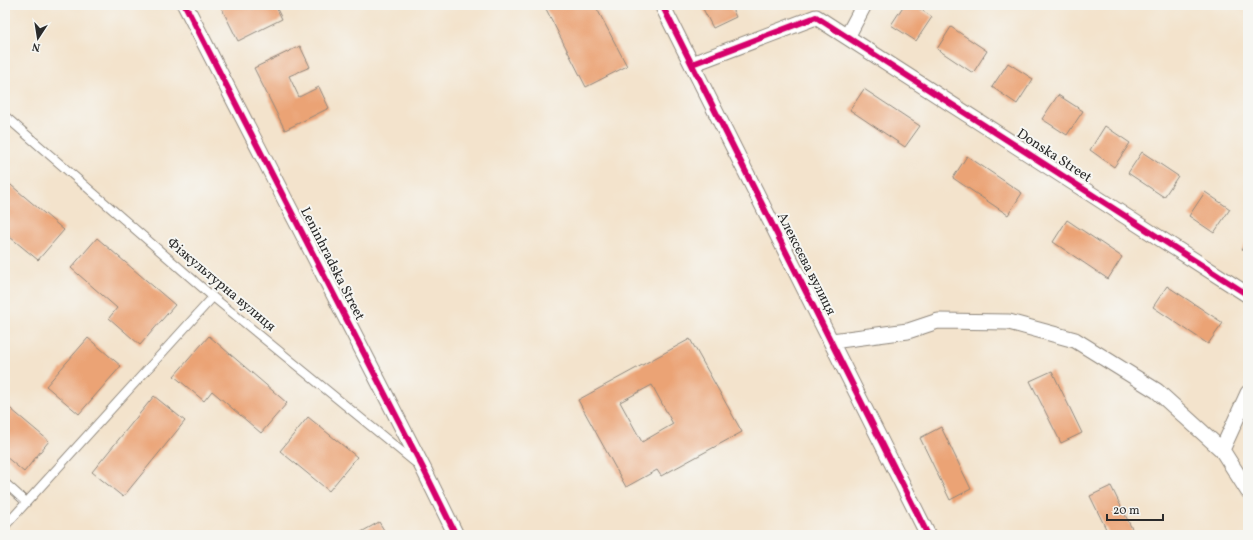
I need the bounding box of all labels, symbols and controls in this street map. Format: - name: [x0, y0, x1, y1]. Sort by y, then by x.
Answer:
- north arrow: [18, 18, 58, 58]
- text: N: [31, 38, 42, 54]
- street label: Donska Street: [1013, 125, 1095, 187]
- street label: Leninhradska Street: [295, 204, 369, 324]
- street label: Алексєєва вулиця: [772, 209, 840, 319]
- street label: Фiзкультурна вулиця: [162, 234, 280, 336]
- scale bar: [1107, 496, 1163, 522]
- text: 20 m: [1113, 503, 1140, 519]

